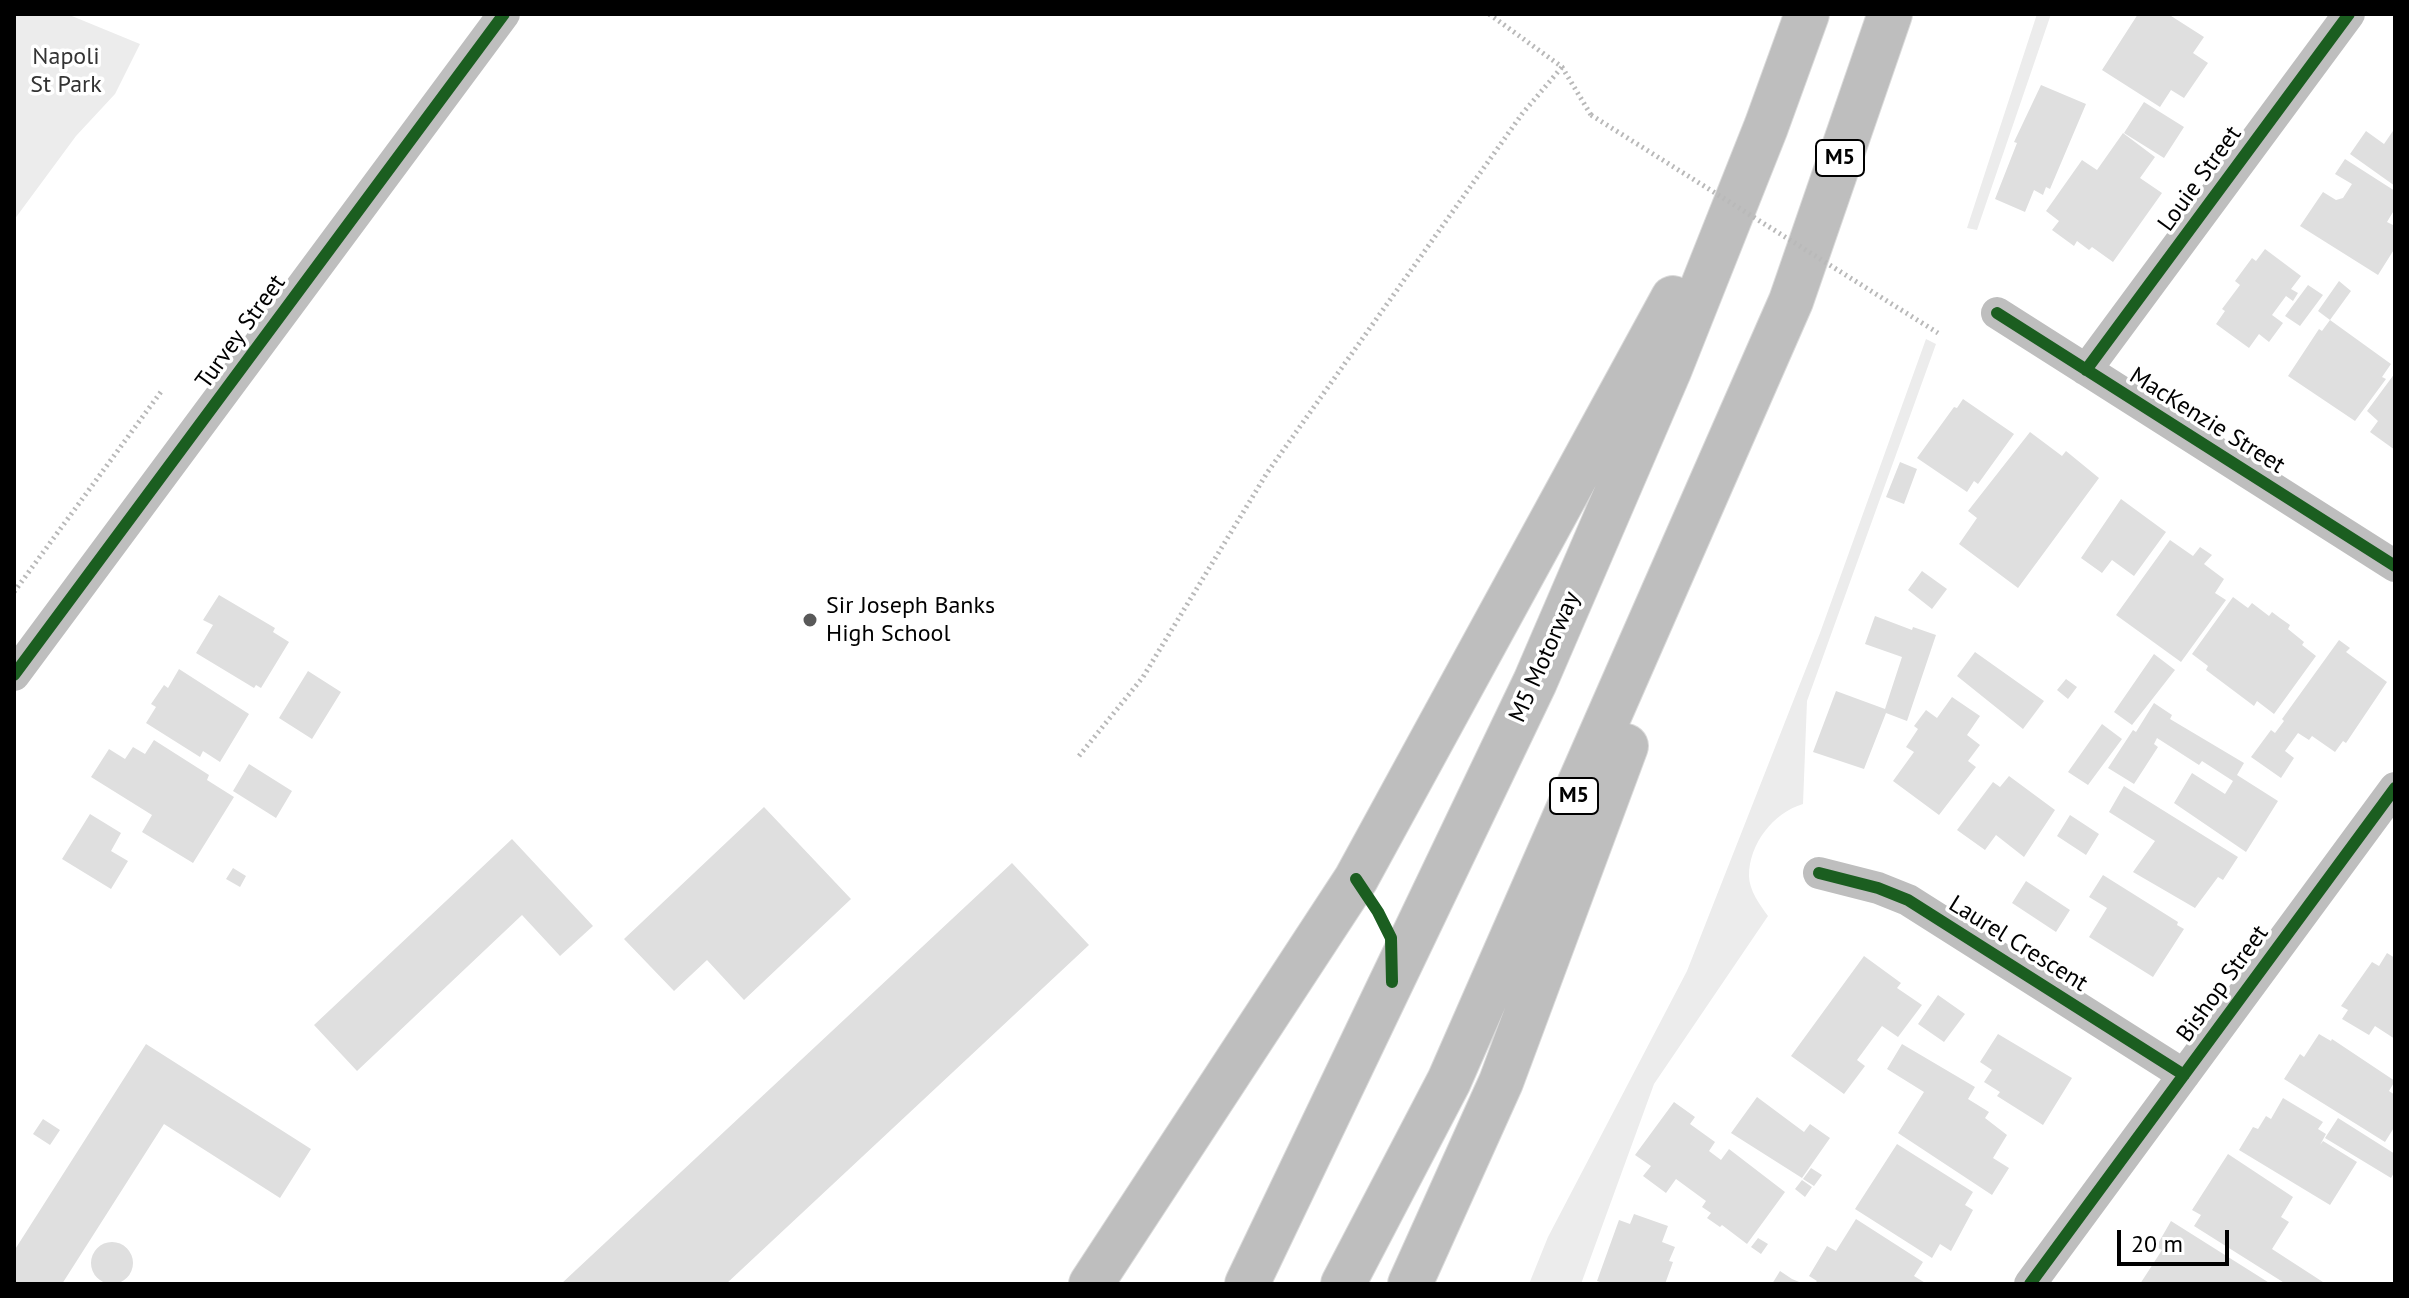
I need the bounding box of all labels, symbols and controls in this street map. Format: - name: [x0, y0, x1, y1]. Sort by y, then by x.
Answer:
- park label: Napoli St Park: [30, 43, 102, 99]
- street label: Louie Street: [2152, 121, 2248, 237]
- road number: M5: [1816, 140, 1864, 176]
- street label: Turvey Street: [190, 269, 292, 395]
- street label: MacKenzie Street: [2124, 362, 2290, 480]
- street label: M5 Motorway: [1503, 587, 1587, 727]
- place label: Sir Joseph Banks High School: [826, 592, 995, 648]
- marker: Sir Joseph Banks High School: [801, 611, 819, 629]
- road number: M5: [1550, 778, 1598, 814]
- street label: Laurel Crescent: [1943, 890, 2093, 998]
- street label: Bishop Street: [2171, 920, 2275, 1048]
- scale bar: [2121, 1214, 2233, 1264]
- text: 20 m: [2131, 1228, 2183, 1259]

